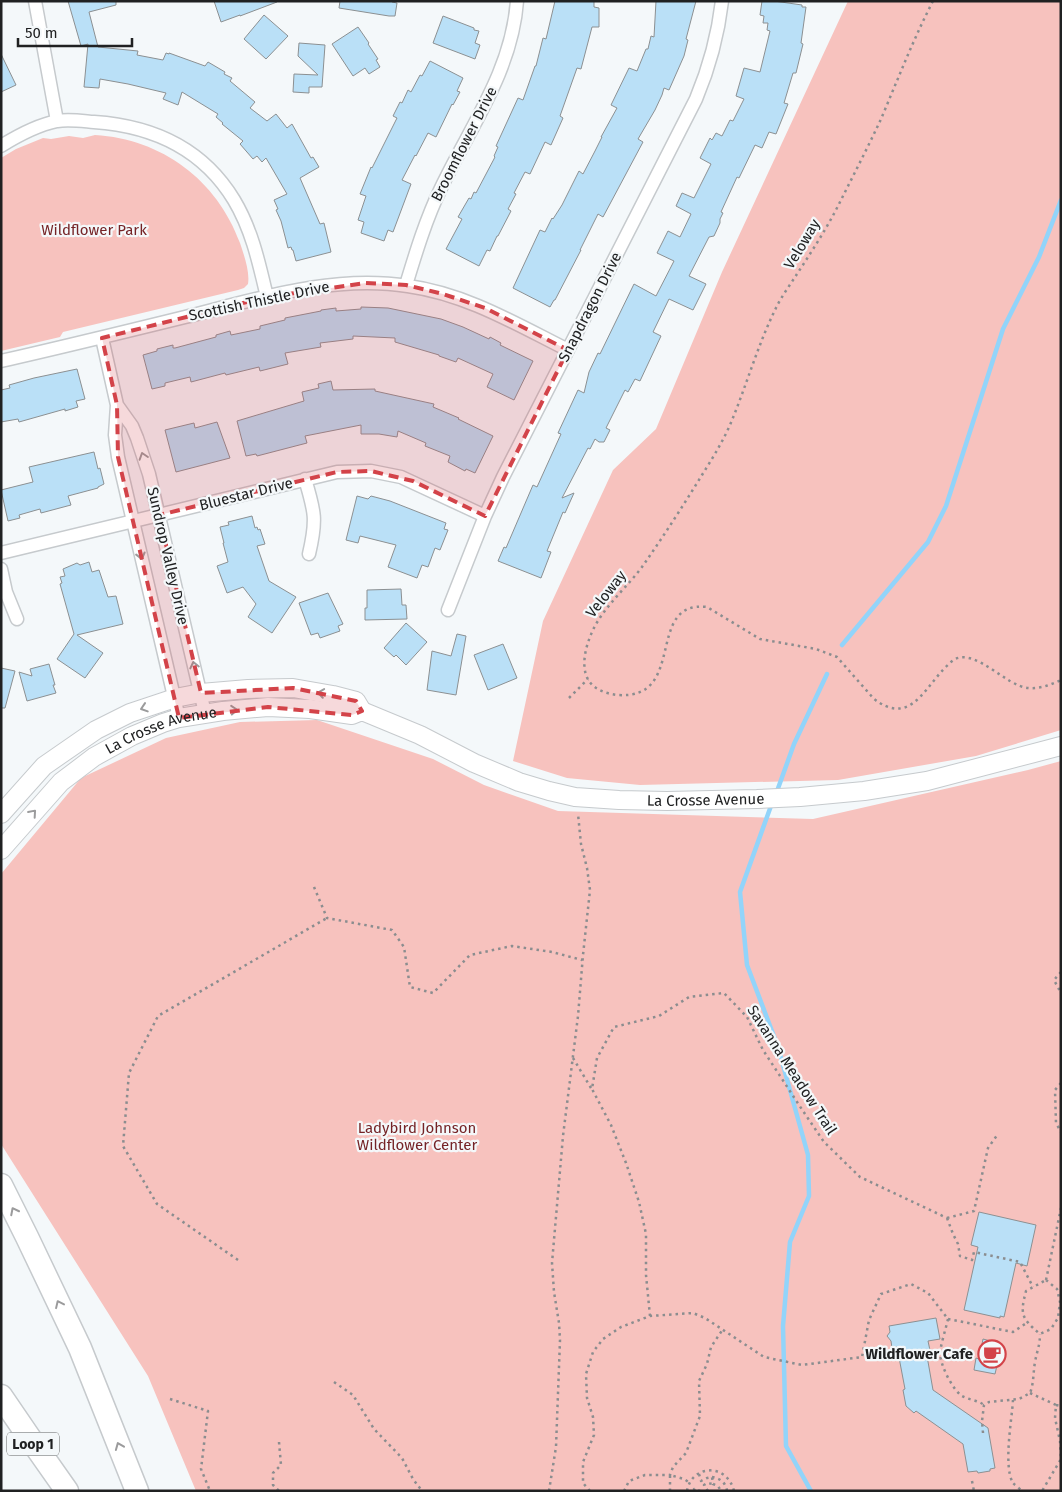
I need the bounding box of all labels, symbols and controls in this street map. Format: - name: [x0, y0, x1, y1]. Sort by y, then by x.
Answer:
- scale bar: [18, 15, 131, 47]
- text: 50 m: [25, 24, 58, 42]
- street label: Broomflower Drive: [427, 84, 501, 204]
- street label: Veloway: [780, 215, 824, 272]
- park label: Wildflower Park: [41, 221, 147, 239]
- street label: Snapdragon Drive: [555, 249, 625, 365]
- street label: Scottish Thistle Drive: [187, 277, 331, 325]
- one-way arrow: [139, 453, 149, 461]
- street label: Bluestar Drive: [197, 474, 295, 514]
- street label: Sundrop Valley Drive: [143, 485, 193, 627]
- one-way arrow: [135, 551, 146, 560]
- street label: Veloway: [582, 566, 630, 621]
- one-way arrow: [189, 661, 200, 670]
- one-way arrow: [317, 688, 325, 698]
- street label: La Crosse Avenue: [102, 703, 218, 758]
- one-way arrow: [140, 703, 148, 713]
- one-way arrow: [230, 705, 238, 716]
- street label: La Crosse Avenue: [647, 790, 765, 810]
- one-way arrow: [28, 810, 37, 819]
- street label: Savanna Meadow Trail: [743, 1002, 841, 1139]
- park label: Ladybird Johnson Wildflower Center: [357, 1119, 477, 1154]
- one-way arrow: [10, 1207, 20, 1216]
- one-way arrow: [55, 1300, 65, 1309]
- cafe icon: Wildflower Cafe: [977, 1339, 1007, 1369]
- place label: Wildflower Cafe: [865, 1345, 973, 1363]
- road number: Loop 1: [7, 1432, 59, 1456]
- one-way arrow: [115, 1442, 125, 1451]

